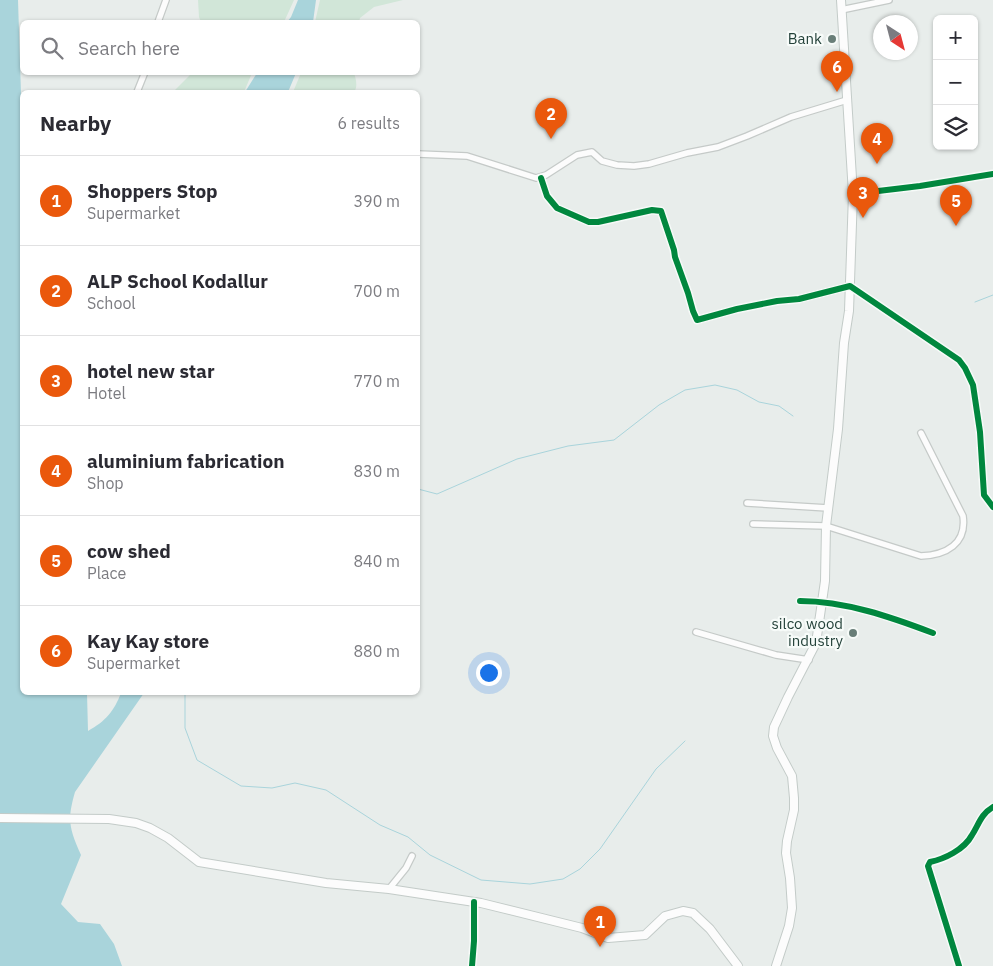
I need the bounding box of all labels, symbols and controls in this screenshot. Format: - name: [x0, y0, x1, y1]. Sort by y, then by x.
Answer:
- north arrow: [873, 15, 918, 60]
- map controls: [933, 15, 978, 150]
- button: +: [933, 15, 978, 60]
- search box: [20, 20, 420, 75]
- place label: Bank: [788, 29, 822, 48]
- marker: Bank: [826, 33, 838, 45]
- icon: search: [38, 34, 66, 62]
- text: Search here: [78, 36, 180, 60]
- pin: 6: [821, 51, 853, 92]
- button: −: [933, 60, 978, 105]
- pin: 2: [535, 98, 567, 139]
- button: layers: [933, 105, 978, 150]
- text: Nearby: [40, 109, 111, 137]
- text: 6 results: [337, 113, 400, 133]
- pin: 4: [861, 123, 893, 164]
- pin: 3: [847, 177, 879, 218]
- text: Shoppers Stop: [87, 179, 218, 203]
- pin: 5: [940, 185, 972, 226]
- text: 1: [51, 191, 61, 211]
- text: 390 m: [353, 191, 400, 211]
- text: Supermarket: [87, 203, 180, 223]
- text: ALP School Kodallur: [87, 269, 268, 293]
- text: 2: [51, 281, 61, 301]
- text: 700 m: [353, 281, 400, 301]
- text: School: [87, 293, 136, 313]
- text: hotel new star: [87, 359, 215, 383]
- text: 3: [51, 371, 61, 391]
- text: 770 m: [353, 371, 400, 391]
- text: Hotel: [87, 383, 126, 403]
- text: aluminium fabrication: [87, 449, 284, 473]
- text: 4: [51, 461, 61, 481]
- text: 830 m: [353, 461, 400, 481]
- text: Shop: [87, 473, 124, 493]
- text: cow shed: [87, 539, 171, 563]
- text: 5: [51, 551, 61, 571]
- text: 840 m: [353, 551, 400, 571]
- text: Place: [87, 563, 126, 583]
- place label: silco wood industry: [772, 614, 844, 650]
- marker: silco wood industry: [847, 627, 859, 639]
- text: Kay Kay store: [87, 629, 209, 653]
- text: 6: [51, 641, 61, 661]
- text: 880 m: [353, 641, 400, 661]
- text: Supermarket: [87, 653, 180, 673]
- your location: [476, 660, 502, 686]
- pin: 1: [584, 906, 616, 947]

